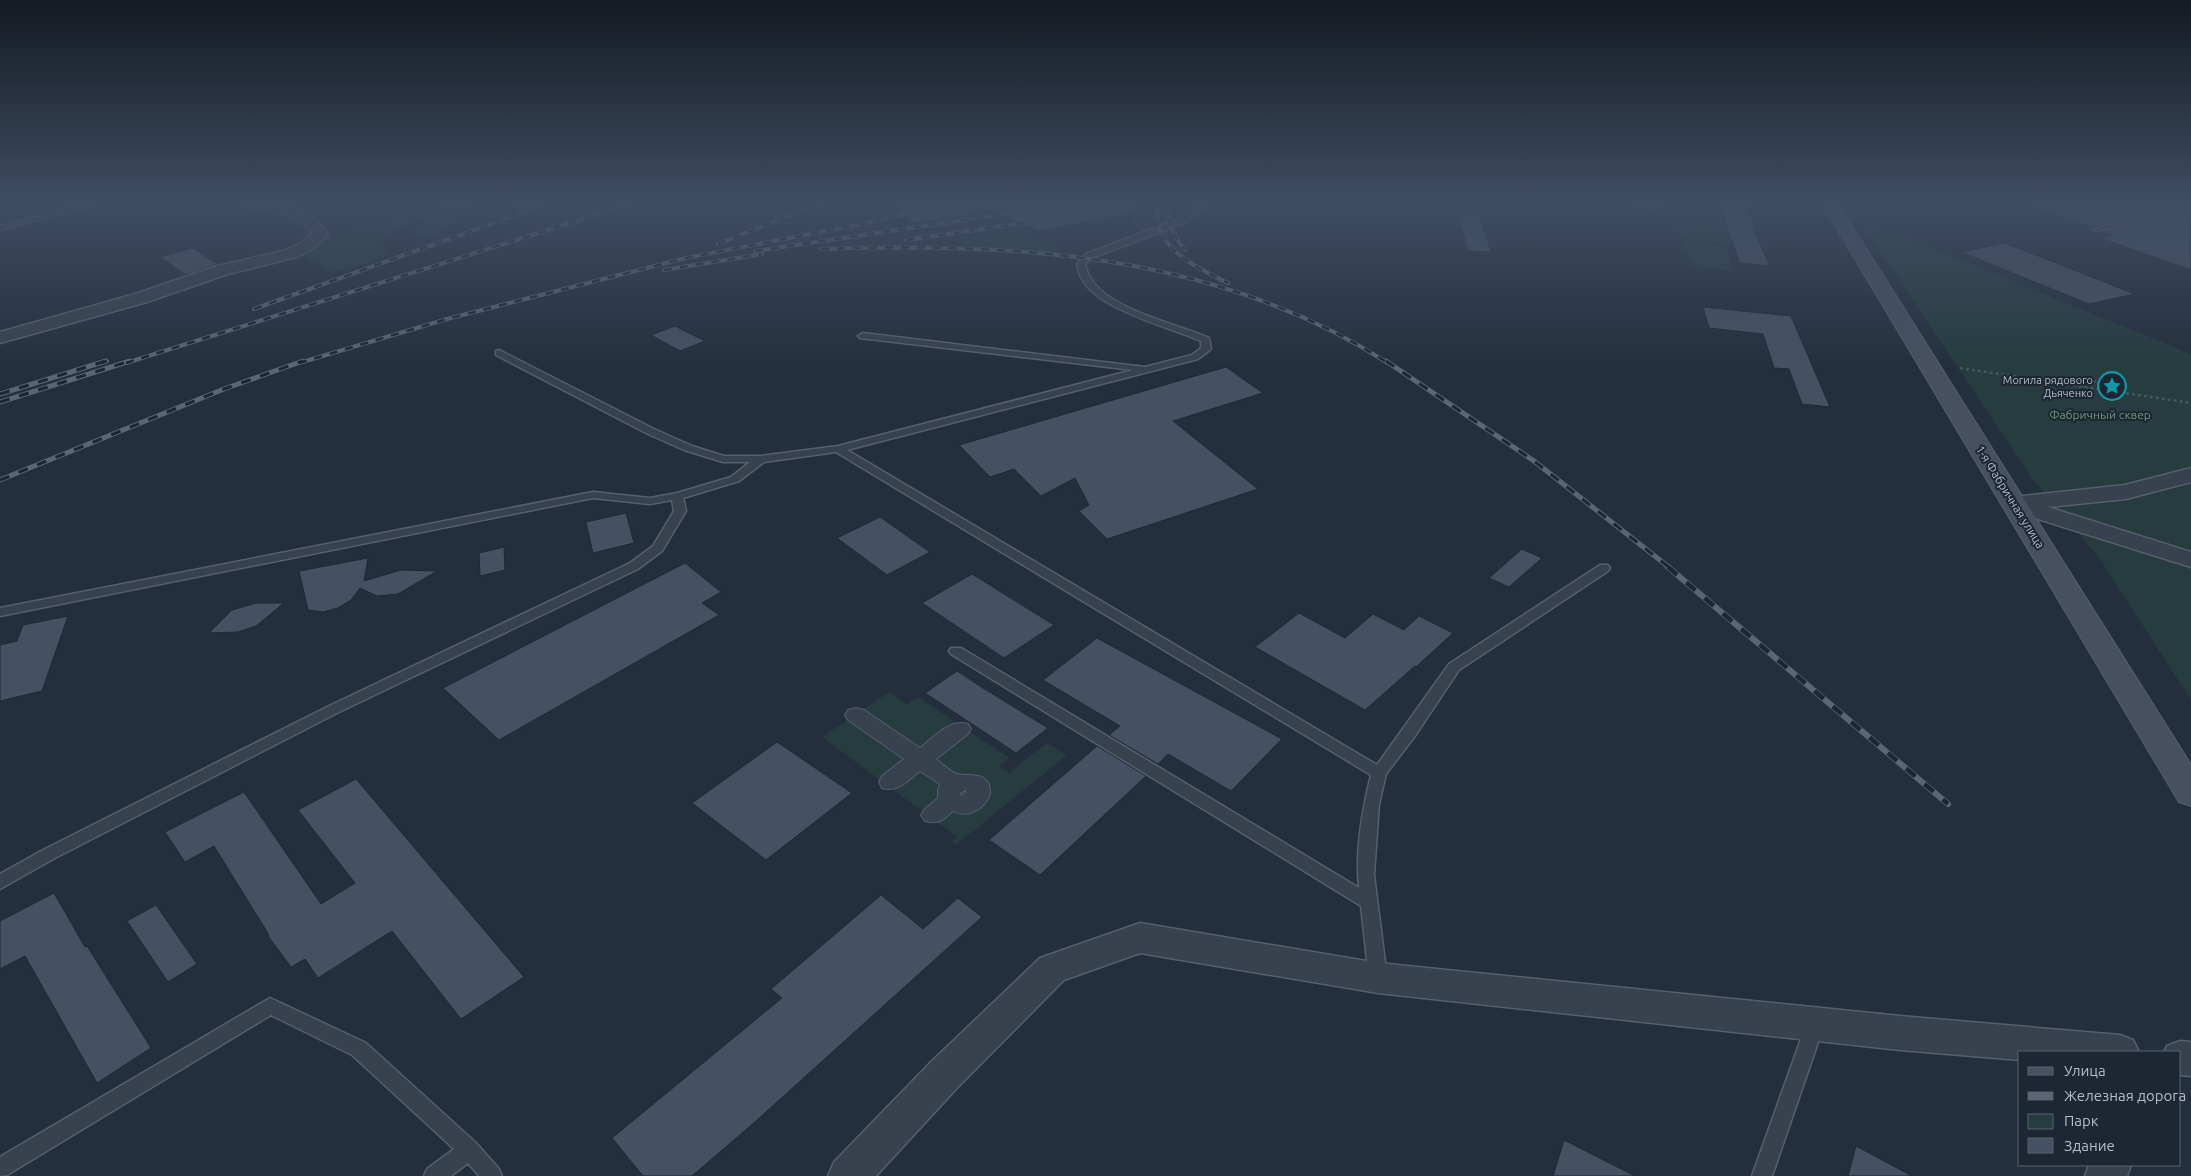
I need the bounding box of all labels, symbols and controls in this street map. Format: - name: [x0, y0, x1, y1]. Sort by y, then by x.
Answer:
- place icon: Могила рядового Дьяченко: [2097, 371, 2127, 401]
- place label: Могила рядового Дьяченко: [2003, 374, 2093, 399]
- park label: Фабричный сквер: [2049, 408, 2151, 421]
- street label: 1-я Фабричная улица: [1974, 443, 2047, 550]
- legend: [2018, 1051, 2181, 1166]
- text: Улица: [2064, 1062, 2106, 1079]
- text: Железная дорога: [2064, 1087, 2186, 1104]
- text: Парк: [2064, 1112, 2099, 1129]
- text: Здание: [2064, 1137, 2115, 1154]

